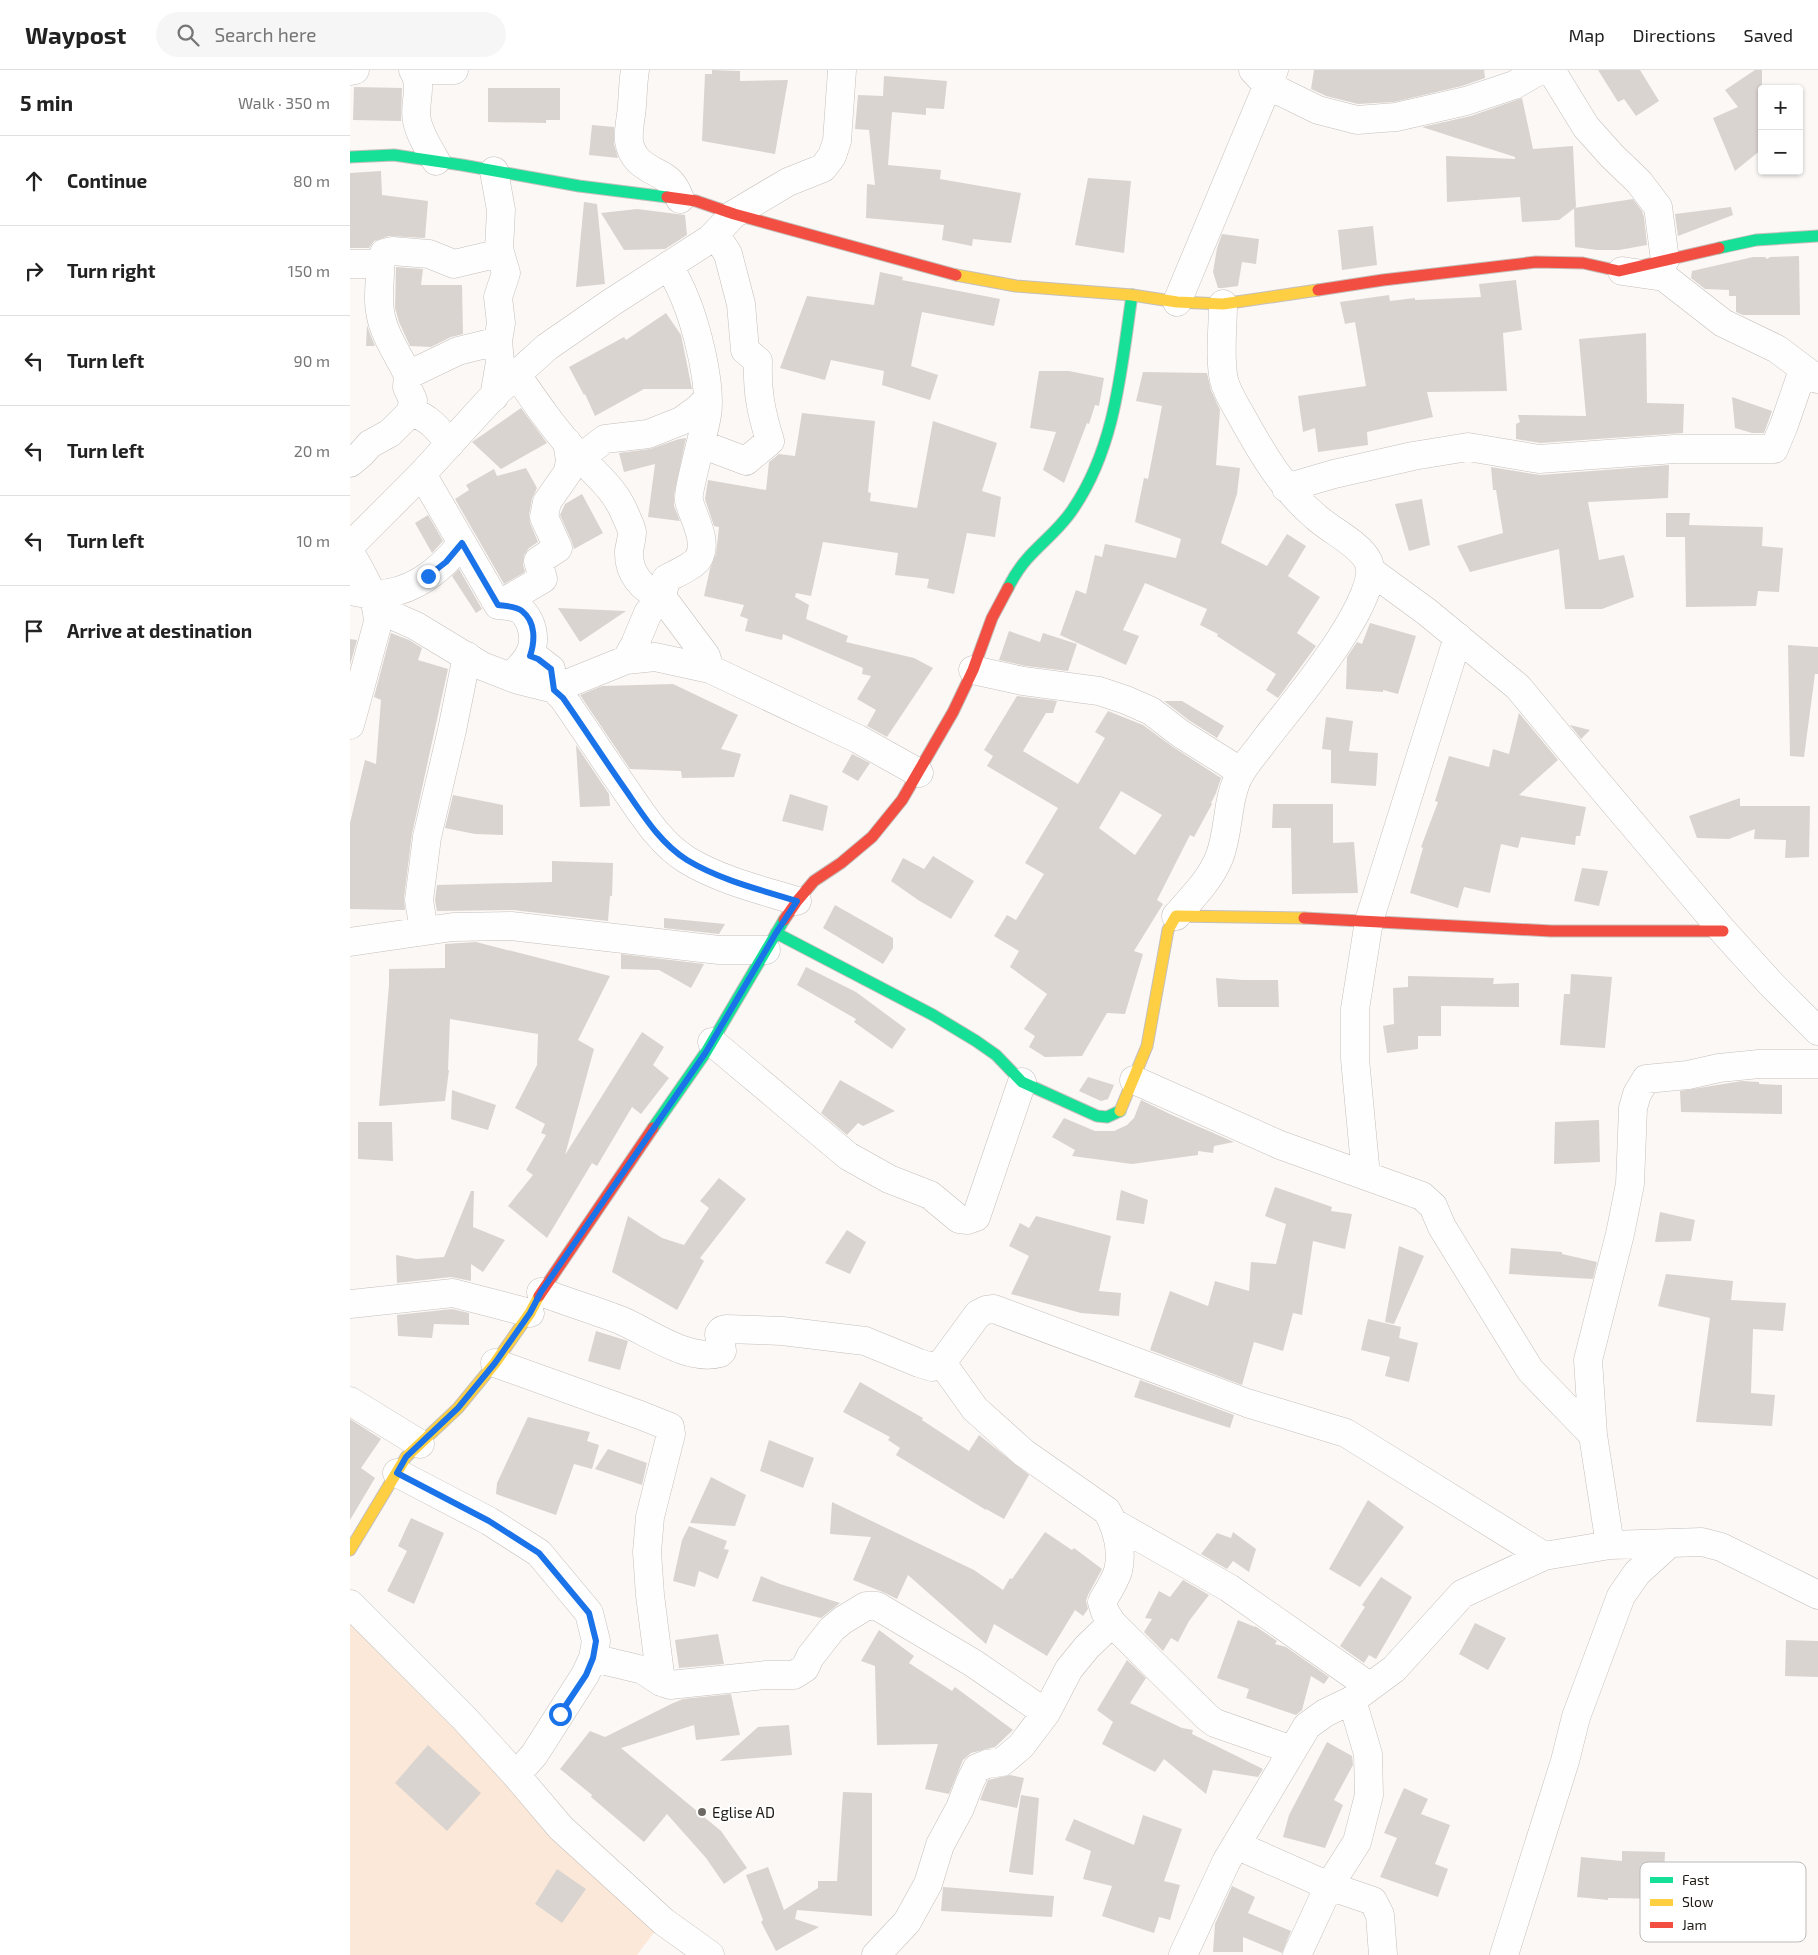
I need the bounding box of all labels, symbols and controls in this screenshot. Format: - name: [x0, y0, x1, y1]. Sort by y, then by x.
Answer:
- search box: [156, 12, 506, 57]
- text: Waypost: [25, 20, 126, 49]
- icon: search: [174, 21, 202, 49]
- text: Search here: [214, 23, 317, 46]
- text: Map: [1568, 24, 1605, 46]
- text: Directions: [1633, 24, 1716, 46]
- text: Saved: [1744, 24, 1793, 46]
- map controls: [1758, 85, 1803, 175]
- button: +: [1758, 85, 1803, 130]
- text: 5 min: [20, 90, 73, 115]
- text: Walk · 350 m: [238, 93, 330, 112]
- button: −: [1758, 130, 1803, 175]
- icon: ahead: [20, 167, 48, 195]
- text: Continue: [67, 169, 147, 192]
- text: 80 m: [293, 171, 330, 190]
- icon: right: [20, 257, 48, 285]
- text: Turn right: [67, 259, 155, 282]
- text: 150 m: [288, 261, 330, 280]
- icon: left: [20, 347, 48, 375]
- text: Turn left: [67, 349, 144, 372]
- text: 90 m: [294, 351, 330, 370]
- icon: left: [20, 437, 48, 465]
- text: Turn left: [67, 439, 144, 462]
- text: 20 m: [294, 441, 330, 460]
- icon: left: [20, 527, 48, 555]
- text: Turn left: [67, 529, 144, 552]
- text: 10 m: [296, 531, 330, 550]
- route end: [417, 565, 440, 588]
- icon: arrive: [20, 617, 48, 645]
- text: Arrive at destination: [67, 619, 252, 642]
- route start: [549, 1703, 572, 1726]
- place label: Eglise AD: [712, 1803, 775, 1821]
- marker: Eglise AD: [696, 1806, 708, 1818]
- legend: [1640, 1862, 1806, 1942]
- text: Fast: [1682, 1871, 1709, 1888]
- text: Slow: [1682, 1893, 1714, 1910]
- text: Jam: [1682, 1916, 1707, 1933]

